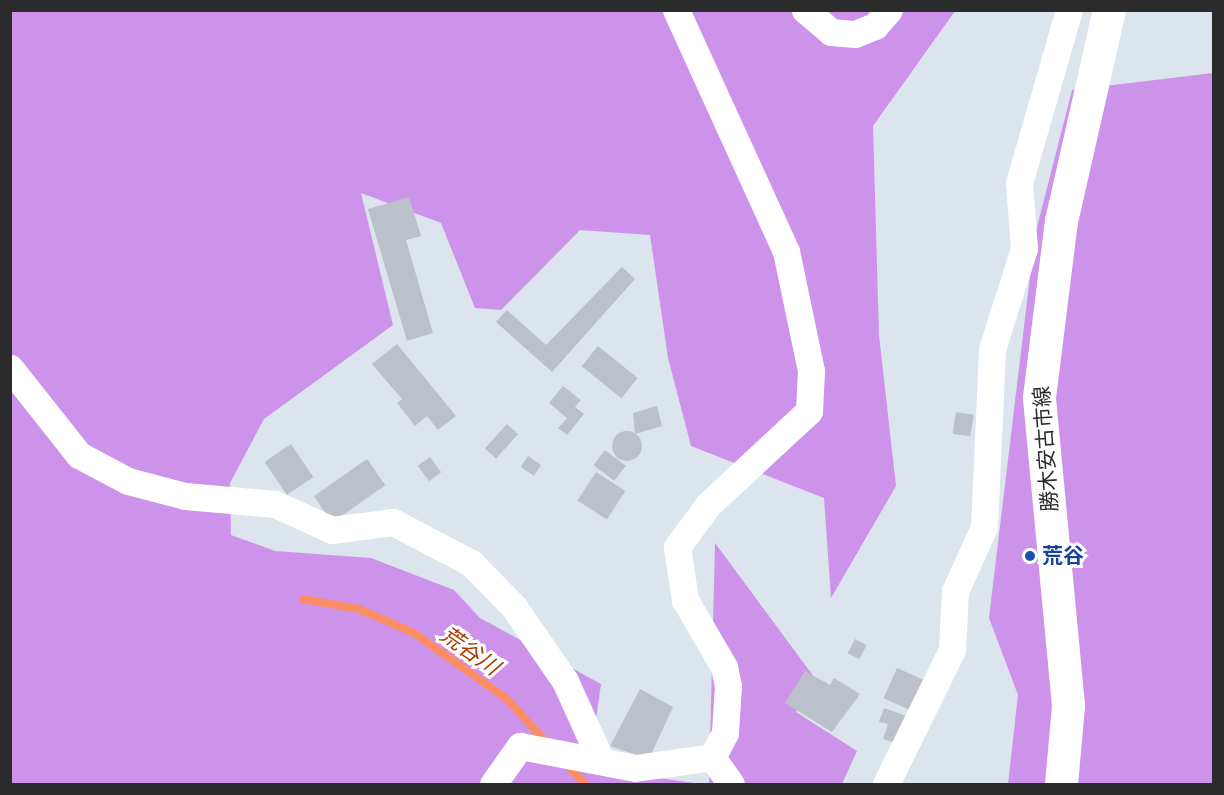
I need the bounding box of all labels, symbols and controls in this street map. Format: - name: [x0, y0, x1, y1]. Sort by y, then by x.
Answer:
- street label: 勝木安古市線: [1029, 385, 1063, 513]
- place label: 荒谷: [1042, 543, 1084, 569]
- marker: 荒谷: [1023, 549, 1037, 563]
- water label: 荒谷川: [435, 621, 505, 681]

